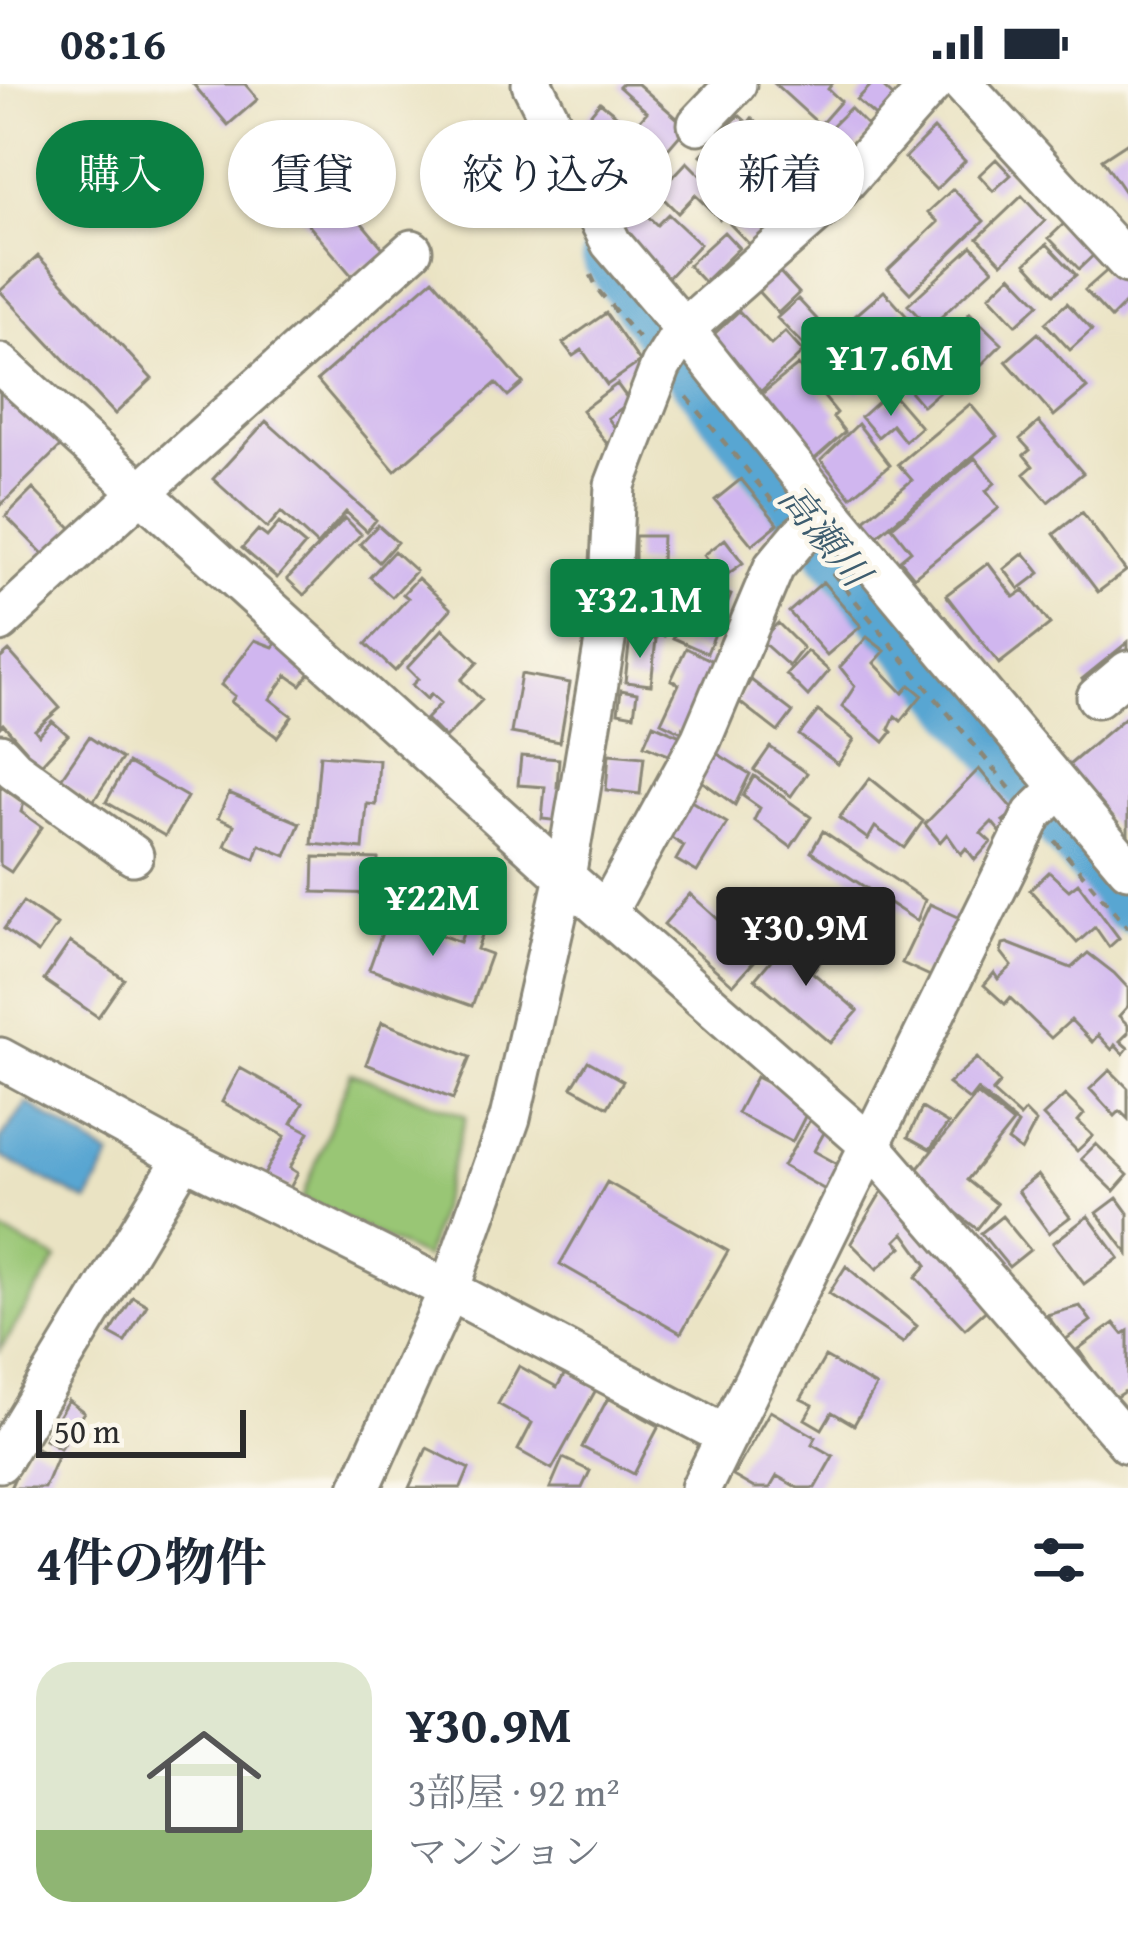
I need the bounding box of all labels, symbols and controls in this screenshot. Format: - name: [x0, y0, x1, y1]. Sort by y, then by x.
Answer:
- text: 08:16: [60, 10, 166, 75]
- chip: 購入: [36, 120, 204, 228]
- chip: 賃貸: [228, 120, 396, 228]
- chip: 絞り込み: [420, 120, 672, 228]
- chip: 新着: [696, 120, 864, 228]
- pin: ¥17.6M: [793, 317, 989, 419]
- text: ¥17.6M: [828, 327, 954, 384]
- water label: 高瀬川: [766, 471, 887, 601]
- pin: ¥32.1M: [542, 559, 738, 661]
- text: ¥32.1M: [577, 569, 703, 626]
- pin: ¥22M: [362, 857, 504, 959]
- text: ¥22M: [386, 867, 480, 924]
- pin: ¥30.9M: [708, 887, 904, 989]
- text: ¥30.9M: [743, 897, 869, 954]
- scale bar: [36, 1404, 246, 1457]
- text: 50 m: [54, 1407, 120, 1455]
- text: 4件の物件: [36, 1524, 266, 1599]
- icon: filters: [1026, 1527, 1092, 1593]
- text: ¥30.9M: [408, 1686, 572, 1761]
- icon: home: [132, 1710, 276, 1854]
- text: 3部屋 · 92 m²: [408, 1763, 620, 1820]
- text: マンション: [408, 1822, 601, 1879]

